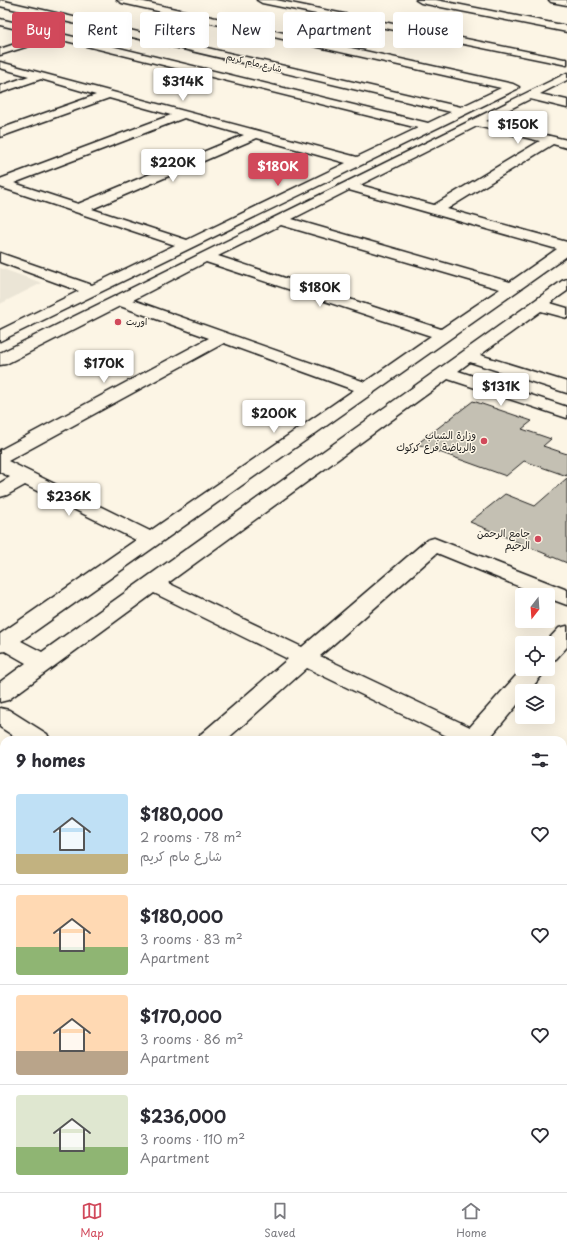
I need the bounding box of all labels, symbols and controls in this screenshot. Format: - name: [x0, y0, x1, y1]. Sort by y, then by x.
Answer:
- chip: Buy: [12, 12, 65, 48]
- chip: Rent: [73, 12, 132, 48]
- chip: Filters: [140, 12, 209, 48]
- chip: New: [217, 12, 275, 48]
- chip: Apartment: [283, 12, 385, 48]
- chip: House: [393, 12, 463, 48]
- street label: شارع مام كريم: [225, 49, 284, 76]
- pin: $314K: [155, 68, 211, 102]
- text: $314K: [162, 71, 204, 90]
- pin: $150K: [490, 111, 546, 145]
- text: $150K: [497, 114, 539, 133]
- pin: $220K: [145, 149, 201, 183]
- text: $220K: [150, 152, 196, 171]
- pin: $180K: [250, 153, 306, 187]
- text: $180K: [257, 156, 299, 175]
- pin: $180K: [292, 274, 348, 308]
- text: $180K: [299, 277, 341, 296]
- place label: اوربت: [126, 314, 147, 328]
- marker: اوربت: [113, 317, 123, 327]
- pin: $170K: [76, 350, 132, 384]
- text: $170K: [84, 353, 124, 372]
- pin: $131K: [473, 373, 529, 407]
- text: $131K: [482, 376, 520, 395]
- pin: $200K: [246, 400, 302, 434]
- text: $200K: [251, 403, 297, 422]
- place label: وزارة الشباب والرياضة فرع كركوك: [396, 427, 476, 455]
- marker: وزارة الشباب والرياضة فرع كركوك: [479, 436, 489, 446]
- pin: $236K: [41, 483, 97, 517]
- text: $236K: [47, 486, 91, 505]
- place label: جامع الرحمن الرحيم: [477, 525, 530, 553]
- marker: جامع الرحمن الرحيم: [533, 534, 543, 544]
- north arrow: [515, 588, 555, 628]
- map controls: [515, 588, 555, 724]
- button: locate: [515, 636, 555, 676]
- button: layers: [515, 684, 555, 724]
- text: 9 homes: [16, 747, 85, 773]
- icon: filters: [529, 749, 551, 771]
- text: $180,000: [140, 801, 223, 827]
- icon: home: [48, 810, 96, 858]
- icon: heart: [529, 823, 551, 845]
- text: 2 rooms · 78 m²: [140, 827, 242, 846]
- text: شارع مام كريم: [140, 846, 222, 865]
- text: $180,000: [140, 903, 223, 929]
- icon: home: [48, 911, 96, 959]
- icon: heart: [529, 924, 551, 946]
- text: 3 rooms · 83 m²: [140, 929, 243, 948]
- text: Apartment: [140, 948, 209, 967]
- text: $170,000: [140, 1003, 222, 1029]
- icon: home: [48, 1011, 96, 1059]
- icon: heart: [529, 1024, 551, 1046]
- text: 3 rooms · 86 m²: [140, 1029, 243, 1048]
- text: Apartment: [140, 1048, 209, 1067]
- text: $236,000: [140, 1103, 226, 1129]
- icon: home: [48, 1111, 96, 1159]
- icon: heart: [529, 1124, 551, 1146]
- text: 3 rooms · 110 m²: [140, 1129, 245, 1148]
- text: Apartment: [140, 1148, 209, 1167]
- tab: Map: [80, 1200, 104, 1241]
- tab: Saved: [264, 1200, 296, 1241]
- tab: Home: [456, 1200, 487, 1241]

